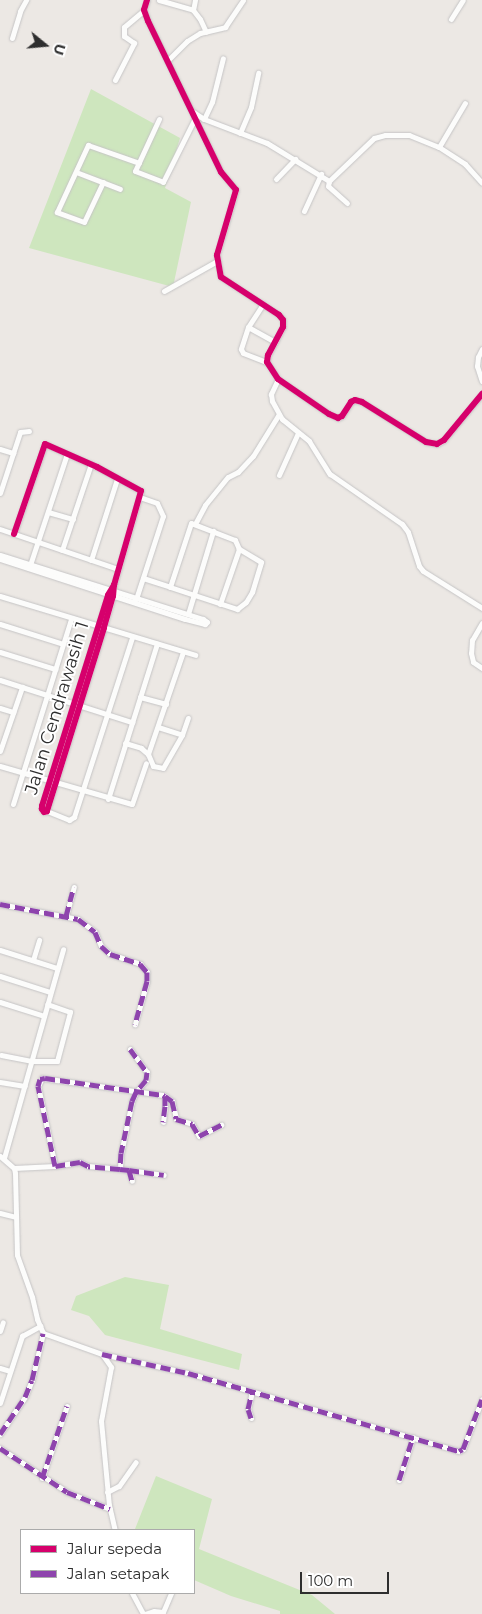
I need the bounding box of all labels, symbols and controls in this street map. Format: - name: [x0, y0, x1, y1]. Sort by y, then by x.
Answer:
- north arrow: [20, 20, 70, 70]
- text: U: [49, 41, 70, 57]
- street label: Jalan Cendrawasih 1: [20, 619, 94, 797]
- legend: [20, 1529, 195, 1594]
- text: Jalur sepeda: [67, 1539, 162, 1558]
- scale bar: [302, 1562, 391, 1594]
- text: Jalan setapak: [67, 1564, 169, 1583]
- text: 100 m: [308, 1571, 353, 1590]

